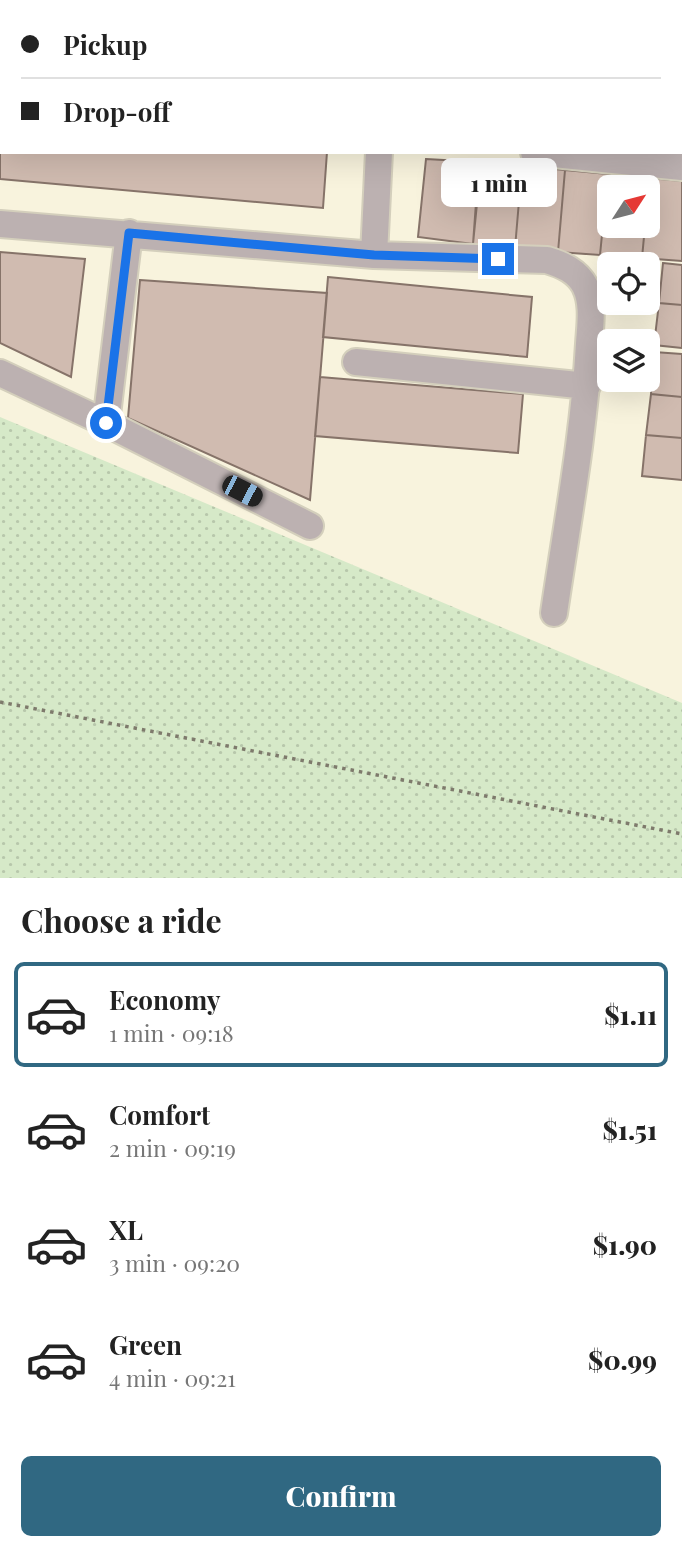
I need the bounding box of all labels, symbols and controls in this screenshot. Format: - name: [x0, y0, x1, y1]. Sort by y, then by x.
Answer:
- text: Pickup: [63, 27, 147, 62]
- text: Drop-off: [63, 94, 170, 129]
- callout: 1 min: [440, 158, 556, 206]
- text: 1 min: [471, 167, 527, 198]
- north arrow: [597, 175, 660, 238]
- map controls: [597, 175, 660, 392]
- route end: [482, 243, 514, 275]
- button: locate: [597, 252, 660, 315]
- button: layers: [597, 329, 660, 392]
- route start: [90, 407, 122, 439]
- car: [219, 472, 266, 510]
- text: Choose a ride: [21, 898, 222, 941]
- text: Economy: [109, 982, 220, 1017]
- icon: car: [25, 983, 88, 1046]
- text: $1.11: [604, 997, 657, 1032]
- text: 1 min · 09:18: [109, 1017, 234, 1048]
- text: Comfort: [109, 1097, 210, 1132]
- icon: car: [25, 1098, 88, 1161]
- text: $1.51: [602, 1112, 657, 1147]
- text: 2 min · 09:19: [109, 1132, 236, 1163]
- text: XL: [109, 1212, 143, 1247]
- icon: car: [25, 1213, 88, 1276]
- text: $1.90: [593, 1227, 657, 1262]
- text: 3 min · 09:20: [109, 1247, 240, 1278]
- text: Green: [109, 1327, 182, 1362]
- icon: car: [25, 1328, 88, 1391]
- text: $0.99: [588, 1342, 657, 1377]
- text: 4 min · 09:21: [109, 1362, 236, 1393]
- button: Confirm: [21, 1456, 661, 1536]

